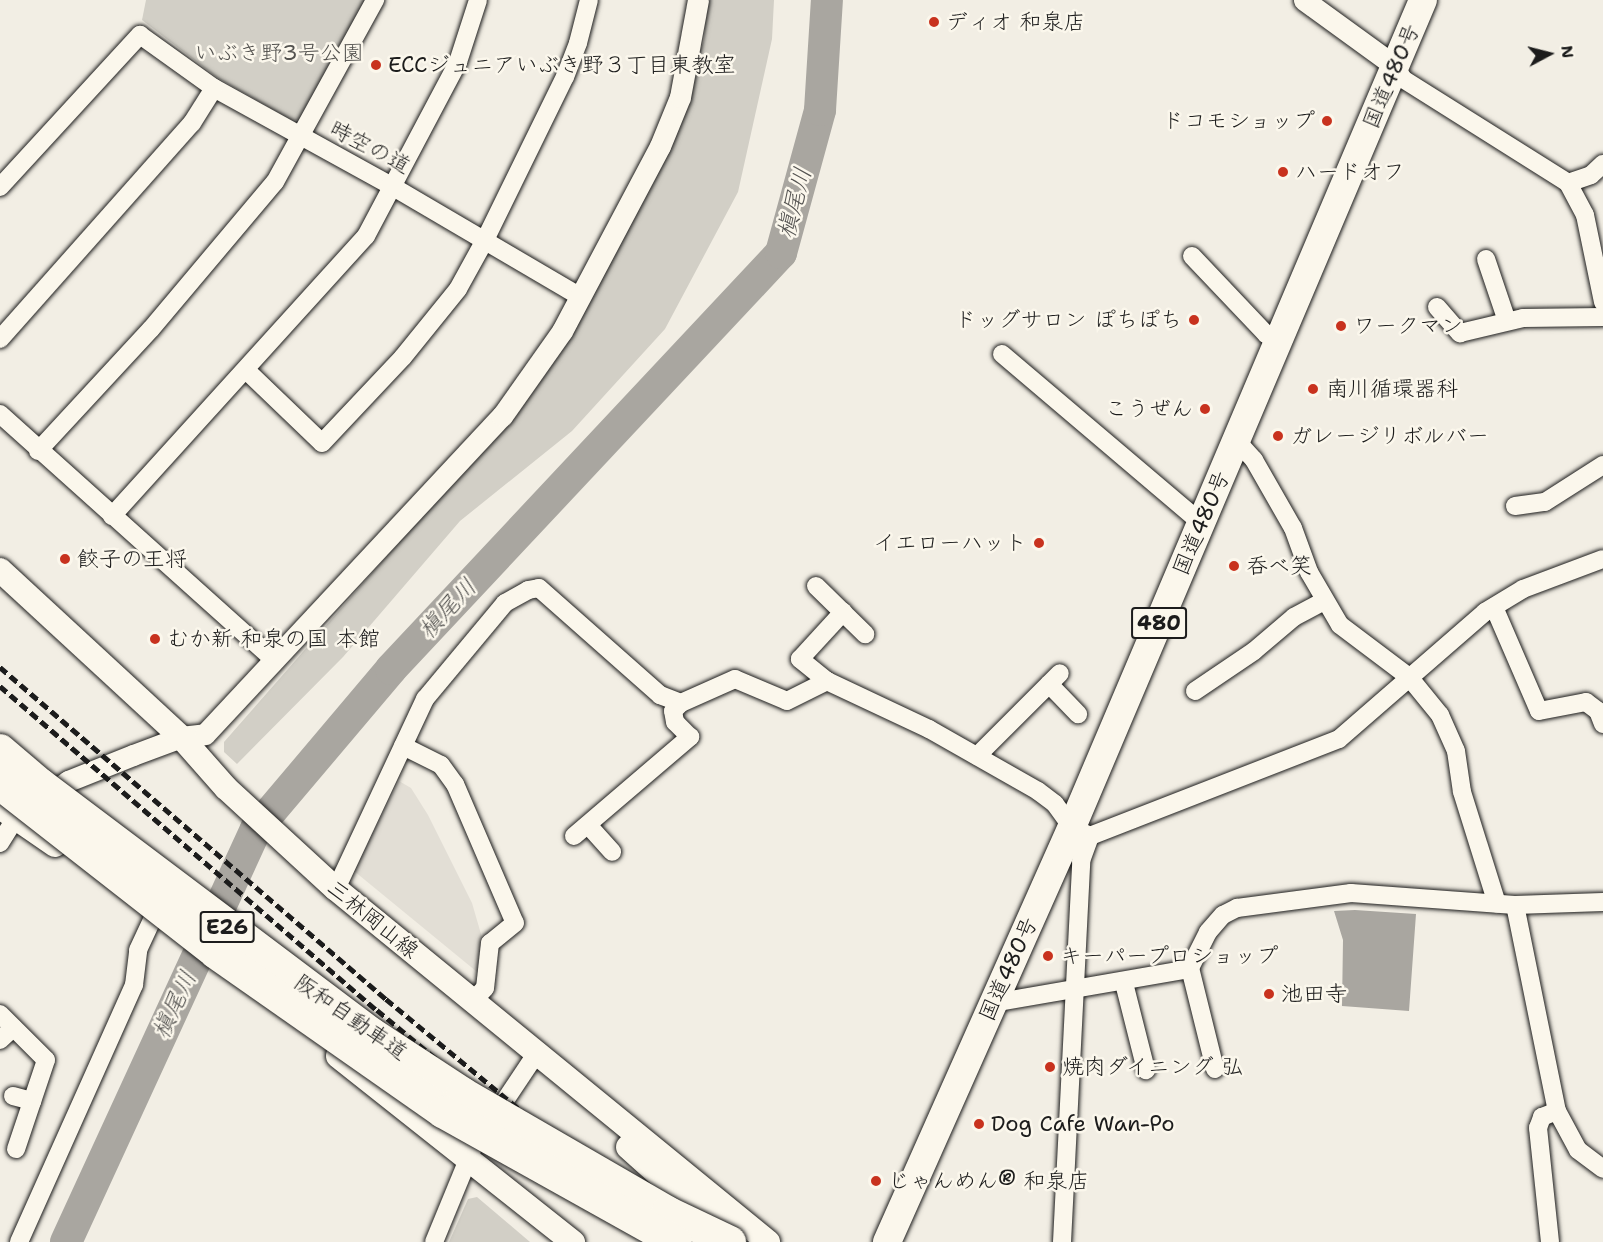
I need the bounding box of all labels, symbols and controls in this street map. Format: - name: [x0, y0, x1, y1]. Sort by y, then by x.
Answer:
- place label: ディオ 和泉店: [946, 9, 1086, 35]
- marker: ディオ 和泉店: [927, 15, 941, 29]
- street label: 国道480号: [1357, 20, 1425, 132]
- north arrow: [1519, 24, 1579, 84]
- park label: いぶき野3号公園: [194, 40, 364, 66]
- text: N: [1556, 44, 1579, 59]
- place label: ECCジュニアいぶき野３丁目東教室: [388, 52, 735, 78]
- marker: ECCジュニアいぶき野３丁目東教室: [369, 58, 383, 72]
- place label: ドコモショップ: [1161, 108, 1315, 134]
- marker: ドコモショップ: [1320, 114, 1334, 128]
- street label: 時空の道: [325, 115, 415, 179]
- place label: ハードオフ: [1295, 159, 1405, 185]
- water label: 槇尾川: [772, 164, 818, 242]
- marker: ハードオフ: [1276, 165, 1290, 179]
- place label: ドッグサロン ぽちぽち: [954, 307, 1182, 333]
- marker: ドッグサロン ぽちぽち: [1187, 313, 1201, 327]
- place label: ワークマン: [1353, 313, 1463, 339]
- marker: ワークマン: [1334, 319, 1348, 333]
- place label: 南川循環器科: [1326, 376, 1458, 402]
- marker: 南川循環器科: [1304, 380, 1322, 398]
- place label: こうぜん: [1105, 396, 1193, 422]
- marker: こうぜん: [1198, 402, 1212, 416]
- place label: ガレージリボルバー: [1290, 423, 1489, 449]
- marker: ガレージリボルバー: [1271, 429, 1285, 443]
- street label: 国道480号: [1167, 467, 1235, 579]
- place label: イエローハット: [873, 530, 1027, 556]
- marker: イエローハット: [1032, 536, 1046, 550]
- place label: 餃子の王将: [77, 546, 187, 572]
- marker: 餃子の王将: [58, 552, 72, 566]
- place label: 呑べ笑: [1246, 553, 1312, 579]
- marker: 呑べ笑: [1227, 559, 1241, 573]
- water label: 槇尾川: [413, 573, 483, 645]
- road number: 480: [1130, 605, 1188, 641]
- place label: むか新 和泉の国 本館: [167, 626, 380, 652]
- marker: むか新 和泉の国 本館: [148, 632, 162, 646]
- street label: 三林岡山線: [322, 874, 424, 964]
- road number: E26: [198, 909, 256, 945]
- street label: 国道480号: [973, 913, 1043, 1025]
- place label: キーパープロショップ: [1060, 943, 1280, 969]
- marker: キーパープロショップ: [1041, 949, 1055, 963]
- water label: 槇尾川: [147, 966, 203, 1044]
- street label: 阪和自動車道: [289, 968, 413, 1066]
- place label: 池田寺: [1281, 981, 1347, 1007]
- marker: 池田寺: [1262, 987, 1276, 1001]
- place label: 焼肉ダイニング 弘: [1062, 1054, 1246, 1080]
- marker: 焼肉ダイニング 弘: [1043, 1060, 1057, 1074]
- place label: Dog Cafe Wan-Po: [991, 1111, 1175, 1137]
- marker: Dog Cafe Wan-Po: [972, 1117, 986, 1131]
- place label: じゃんめん® 和泉店: [888, 1168, 1089, 1194]
- marker: じゃんめん® 和泉店: [869, 1174, 883, 1188]

